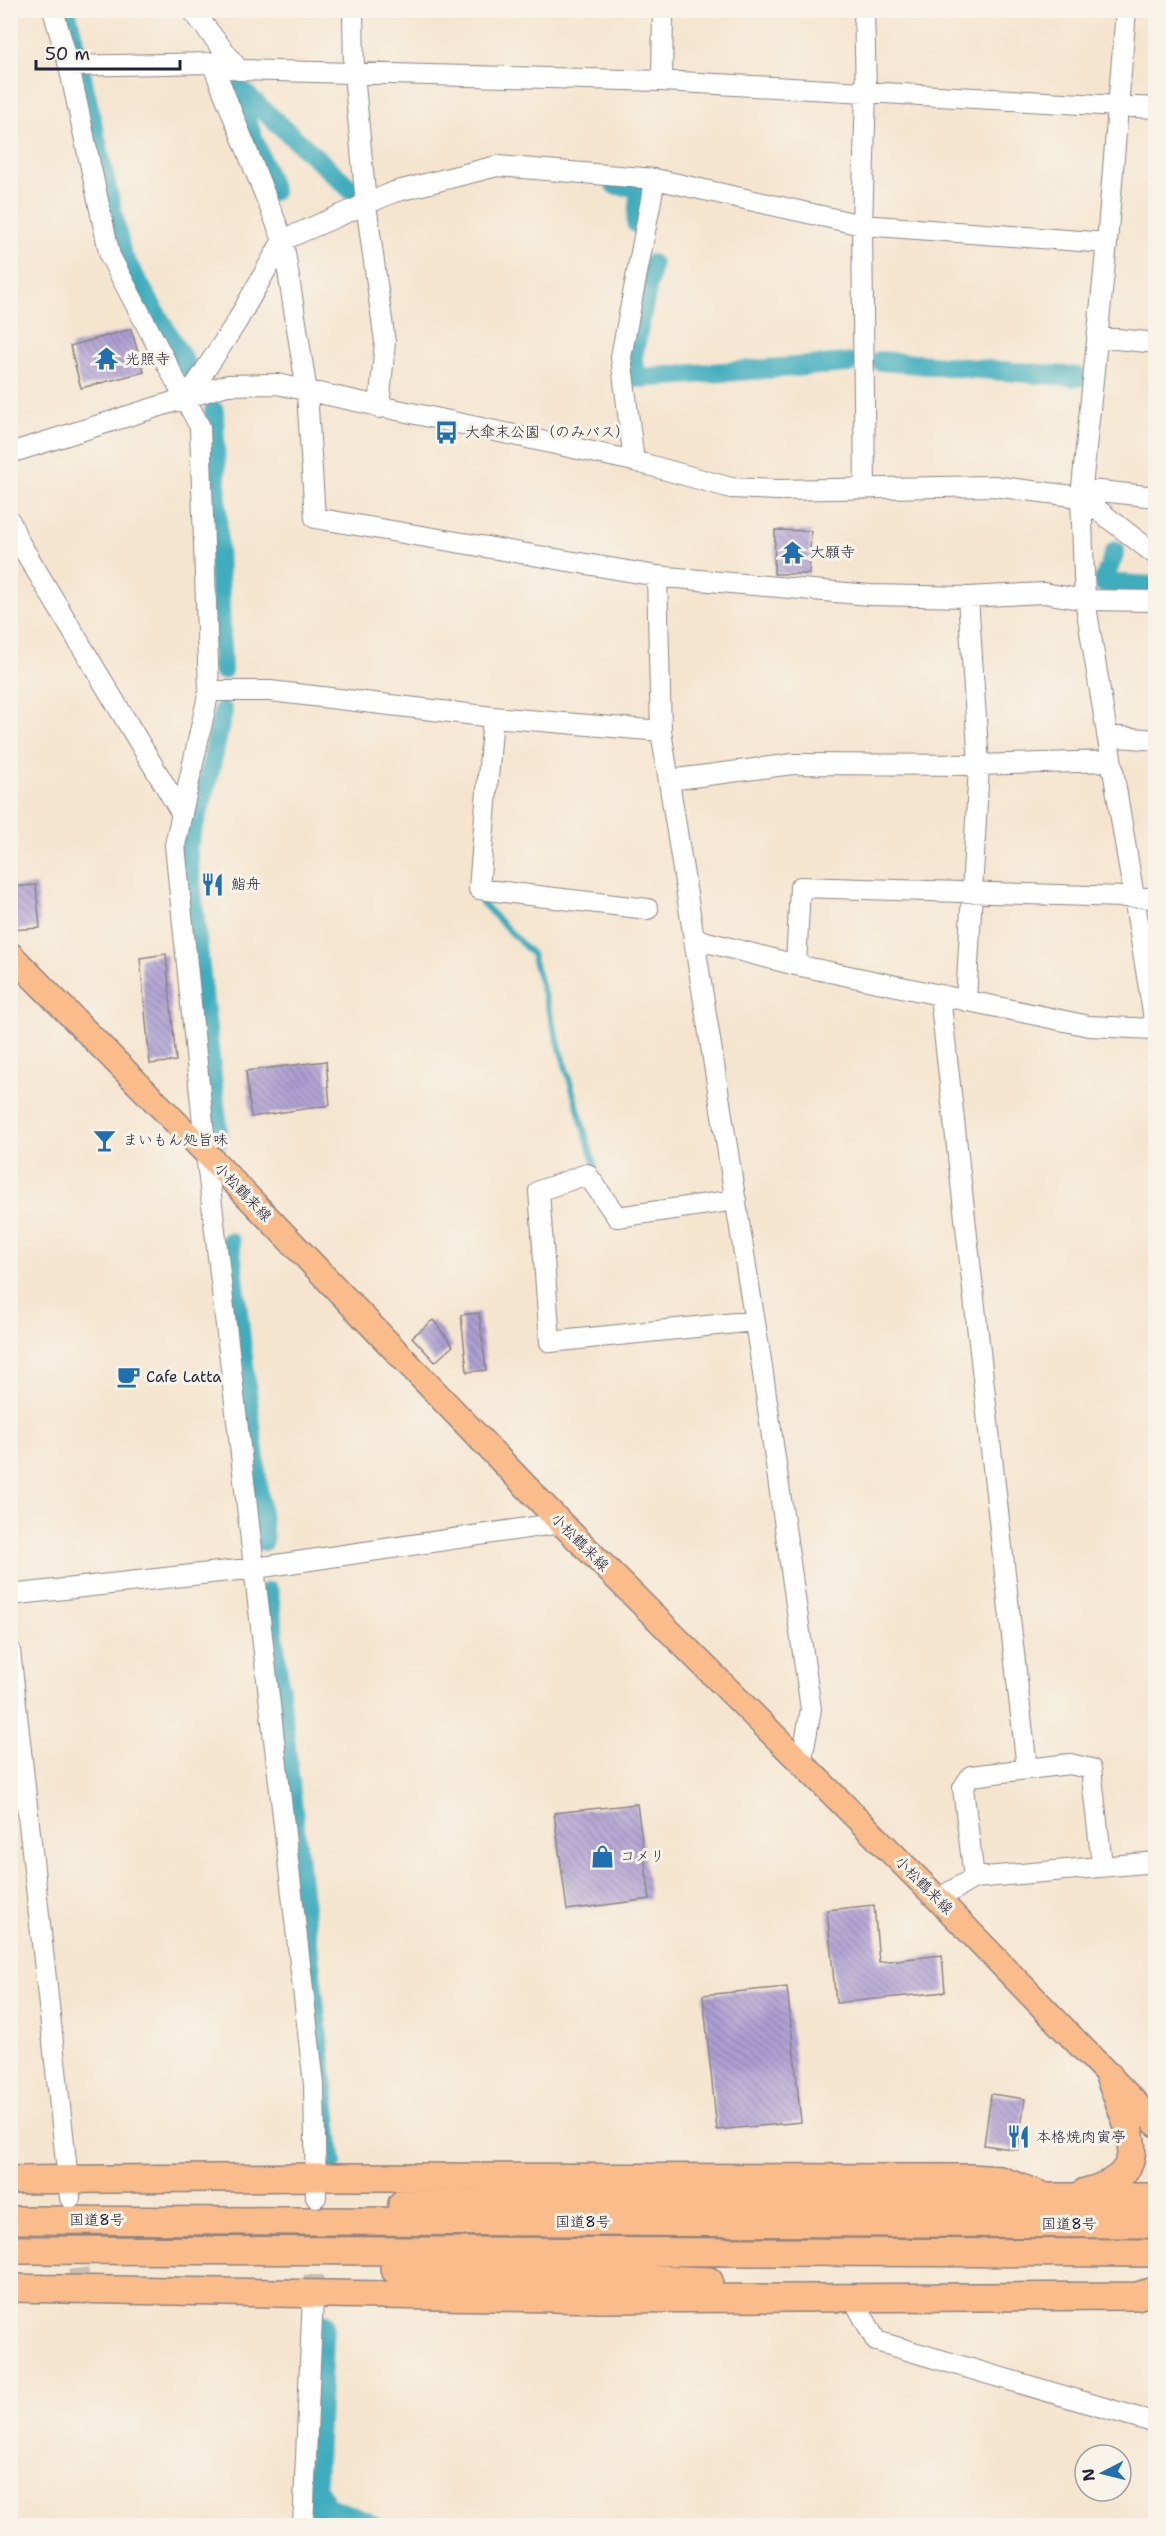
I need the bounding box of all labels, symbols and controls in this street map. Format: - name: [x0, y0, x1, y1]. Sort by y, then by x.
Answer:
- scale bar: [36, 33, 180, 71]
- text: 50 m: [45, 42, 90, 66]
- temple icon: 光照寺: [94, 346, 120, 372]
- place label: 光照寺: [125, 349, 170, 369]
- bus stop icon: 大傘末公園（のみバス）: [434, 419, 460, 445]
- place label: 大傘末公園（のみバス）: [465, 422, 630, 442]
- temple icon: 大願寺: [779, 539, 805, 565]
- place label: 大願寺: [810, 542, 855, 562]
- restaurant icon: 鮨舟: [200, 871, 226, 897]
- place label: 鮨舟: [231, 874, 261, 894]
- bar icon: まいもん処旨味: [92, 1127, 118, 1153]
- place label: まいもん処旨味: [123, 1130, 228, 1150]
- street label: 小松鶴来線: [210, 1158, 276, 1226]
- cafe icon: Cafe Latta: [115, 1364, 141, 1390]
- place label: Cafe Latta: [146, 1367, 222, 1387]
- street label: 小松鶴来線: [546, 1508, 614, 1576]
- shop icon: コメリ: [589, 1843, 615, 1869]
- place label: コメリ: [620, 1846, 665, 1866]
- street label: 小松鶴来線: [890, 1851, 958, 1919]
- restaurant icon: 本格焼肉寅亭: [1005, 2124, 1031, 2150]
- place label: 本格焼肉寅亭: [1036, 2127, 1126, 2147]
- street label: 国道8号: [69, 2210, 125, 2230]
- street label: 国道8号: [555, 2212, 611, 2232]
- street label: 国道8号: [1041, 2214, 1097, 2234]
- north arrow: [1073, 2443, 1133, 2503]
- text: N: [1077, 2467, 1100, 2482]

